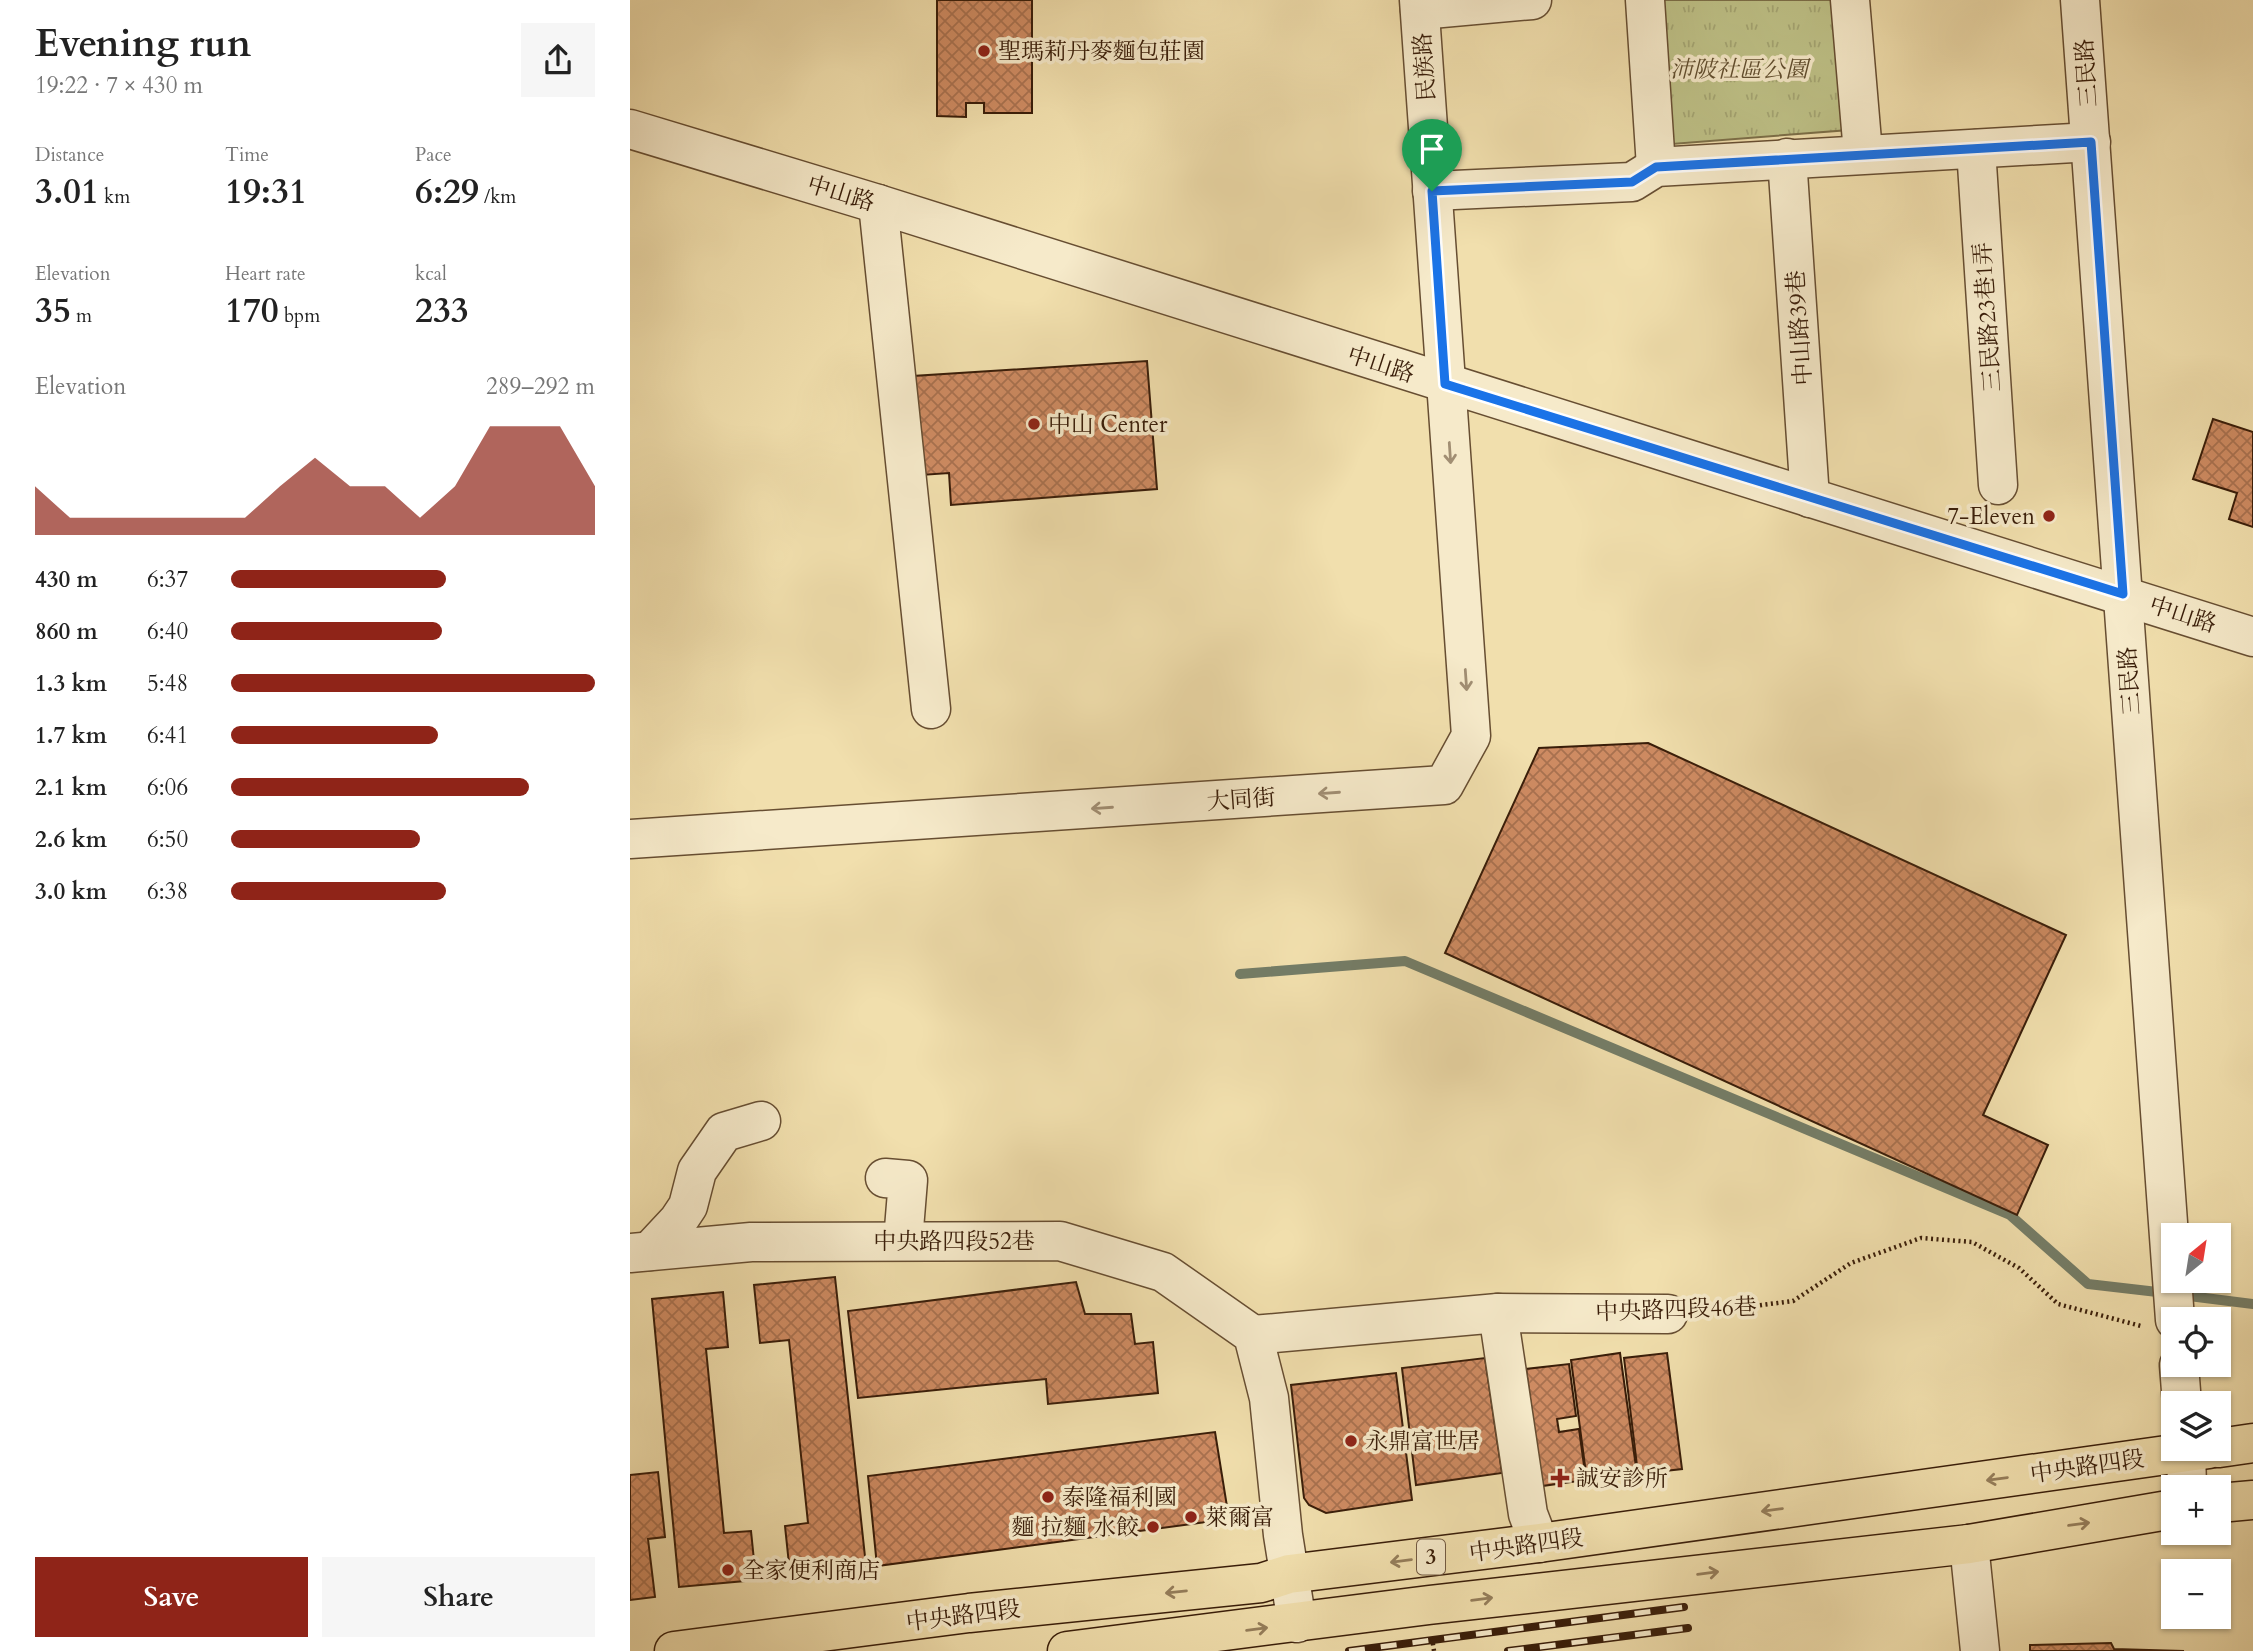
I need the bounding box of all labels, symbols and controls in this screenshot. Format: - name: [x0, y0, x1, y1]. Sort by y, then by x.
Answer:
- text: Evening run: [35, 18, 251, 70]
- button: share: [521, 23, 595, 97]
- street label: 民族路: [1407, 31, 1442, 102]
- place label: 聖瑪莉丹麥麵包莊園: [998, 36, 1205, 67]
- street label: 三民路: [2069, 37, 2104, 108]
- marker: 聖瑪莉丹麥麵包莊園: [976, 43, 992, 59]
- park label: 沛陂社區公園: [1670, 54, 1812, 85]
- text: 19:22 · 7 × 430 m: [35, 70, 203, 101]
- pin: [1402, 119, 1462, 191]
- icon: arrive: [1413, 130, 1451, 168]
- text: Distance: [35, 142, 104, 168]
- text: Time: [225, 142, 269, 168]
- text: Pace: [415, 142, 452, 168]
- text: 3.01: [35, 168, 99, 216]
- text: 19:31: [225, 168, 307, 216]
- text: 6:29: [415, 168, 479, 216]
- street label: 中山路: [803, 169, 878, 218]
- text: km: [99, 184, 130, 210]
- text: /km: [479, 184, 516, 210]
- street label: 三民路23巷1弄: [1967, 241, 2008, 393]
- text: Elevation: [35, 261, 110, 287]
- text: Heart rate: [225, 261, 306, 287]
- text: kcal: [415, 261, 447, 287]
- street label: 中山路39巷: [1780, 269, 1819, 387]
- text: 35: [35, 287, 71, 335]
- text: 170: [225, 287, 279, 335]
- text: 233: [415, 287, 469, 335]
- text: m: [71, 303, 92, 329]
- text: bpm: [279, 303, 320, 329]
- street label: 中山路: [1343, 339, 1418, 390]
- text: Elevation: [35, 371, 126, 402]
- text: 289–292 m: [486, 371, 595, 402]
- place label: 中山 Center: [1048, 409, 1168, 440]
- marker: 中山 Center: [1026, 416, 1042, 432]
- one-way arrow: [1444, 441, 1457, 463]
- place label: 7-Eleven: [1947, 501, 2035, 532]
- marker: 7-Eleven: [2041, 508, 2057, 524]
- text: 430 m: [35, 564, 98, 595]
- text: 6:37: [147, 564, 188, 595]
- street label: 中山路: [2145, 589, 2220, 640]
- text: 860 m: [35, 616, 98, 647]
- text: 6:40: [147, 616, 188, 647]
- street label: 三民路: [2112, 645, 2147, 716]
- text: 1.3 km: [35, 668, 107, 699]
- text: 5:48: [147, 668, 188, 699]
- one-way arrow: [1460, 668, 1473, 691]
- text: 1.7 km: [35, 720, 107, 751]
- text: 6:41: [147, 720, 188, 751]
- text: 2.1 km: [35, 772, 107, 803]
- text: 6:06: [147, 772, 188, 803]
- street label: 大同街: [1206, 782, 1277, 817]
- one-way arrow: [1318, 787, 1341, 800]
- one-way arrow: [1091, 802, 1114, 815]
- text: 2.6 km: [35, 824, 107, 855]
- text: 6:50: [147, 824, 188, 855]
- text: 3.0 km: [35, 876, 107, 907]
- text: 6:38: [147, 876, 188, 907]
- north arrow: [2161, 1223, 2231, 1293]
- map controls: [2161, 1223, 2231, 1629]
- street label: 中央路四段52巷: [873, 1226, 1035, 1257]
- street label: 中央路四段46巷: [1595, 1291, 1757, 1328]
- button: locate: [2161, 1307, 2231, 1377]
- button: layers: [2161, 1391, 2231, 1461]
- place label: 永鼎富世居: [1365, 1426, 1480, 1457]
- marker: 永鼎富世居: [1343, 1433, 1359, 1449]
- street label: 中央路四段: [2028, 1443, 2146, 1490]
- place label: 誠安診所: [1576, 1463, 1668, 1494]
- marker: 誠安診所: [1550, 1468, 1570, 1488]
- one-way arrow: [1986, 1472, 2009, 1485]
- button: +: [2161, 1475, 2231, 1545]
- place label: 泰隆福利國: [1062, 1482, 1177, 1513]
- marker: 泰隆福利國: [1040, 1489, 1056, 1505]
- place label: 萊爾富: [1205, 1502, 1274, 1533]
- one-way arrow: [1761, 1504, 1784, 1517]
- marker: 萊爾富: [1183, 1509, 1199, 1525]
- place label: 麵 拉麵 水餃: [1012, 1512, 1139, 1543]
- one-way arrow: [2067, 1518, 2090, 1531]
- marker: 麵 拉麵 水餃: [1145, 1519, 1161, 1535]
- street label: 中央路四段: [1467, 1522, 1585, 1569]
- road number: 3: [1417, 1540, 1445, 1574]
- one-way arrow: [1390, 1554, 1413, 1567]
- place label: 全家便利商店: [742, 1555, 880, 1586]
- button: Save: [35, 1557, 308, 1637]
- button: Share: [322, 1557, 595, 1637]
- button: −: [2161, 1559, 2231, 1629]
- marker: 全家便利商店: [720, 1562, 736, 1578]
- one-way arrow: [1696, 1567, 1719, 1580]
- one-way arrow: [1165, 1585, 1188, 1598]
- street label: 中央路四段: [904, 1593, 1022, 1638]
- one-way arrow: [1470, 1593, 1493, 1606]
- one-way arrow: [1245, 1622, 1267, 1635]

